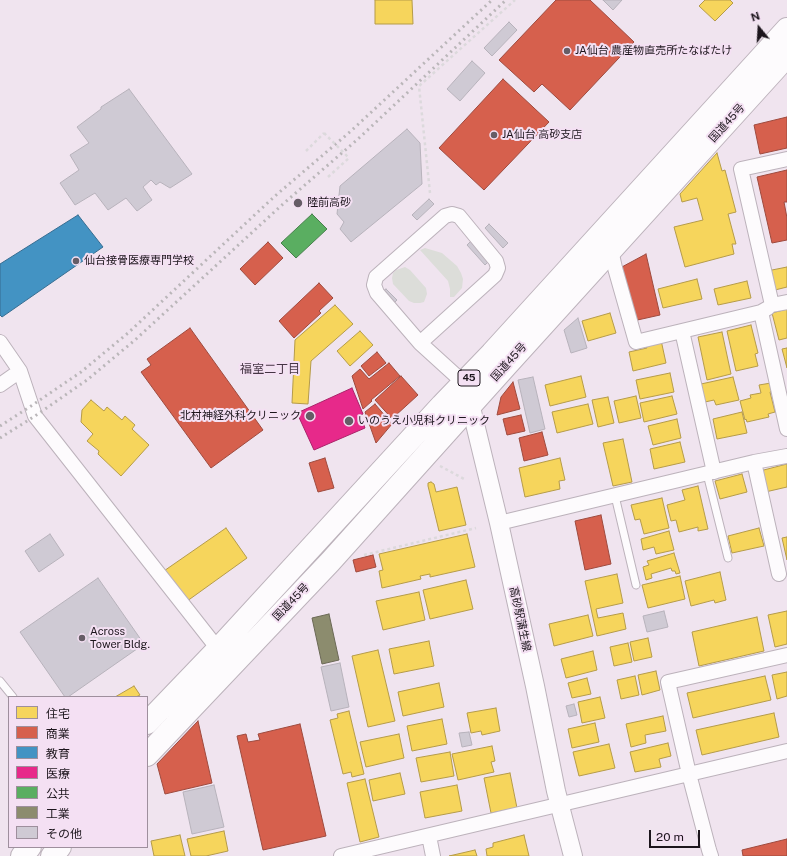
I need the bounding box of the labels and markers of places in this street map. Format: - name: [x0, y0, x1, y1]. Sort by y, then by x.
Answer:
- place label: JA仙台 農産物直売所たなばたけ: [575, 44, 732, 58]
- marker: JA仙台 農産物直売所たなばたけ: [562, 46, 572, 56]
- place label: JA仙台 高砂支店: [502, 128, 582, 142]
- marker: JA仙台 高砂支店: [489, 130, 499, 140]
- place label: 陸前高砂: [307, 196, 351, 210]
- marker: 陸前高砂: [292, 197, 304, 209]
- place label: 仙台接骨医療専門学校: [84, 254, 194, 268]
- marker: 仙台接骨医療専門学校: [71, 256, 81, 266]
- place label: 北村神経外科クリニック: [180, 409, 301, 423]
- marker: 北村神経外科クリニック: [304, 410, 316, 422]
- place label: いのうえ小児科クリニック: [358, 414, 490, 428]
- marker: いのうえ小児科クリニック: [343, 415, 355, 427]
- place label: Across Tower Bldg.: [90, 625, 150, 651]
- marker: Across Tower Bldg.: [77, 633, 87, 643]

